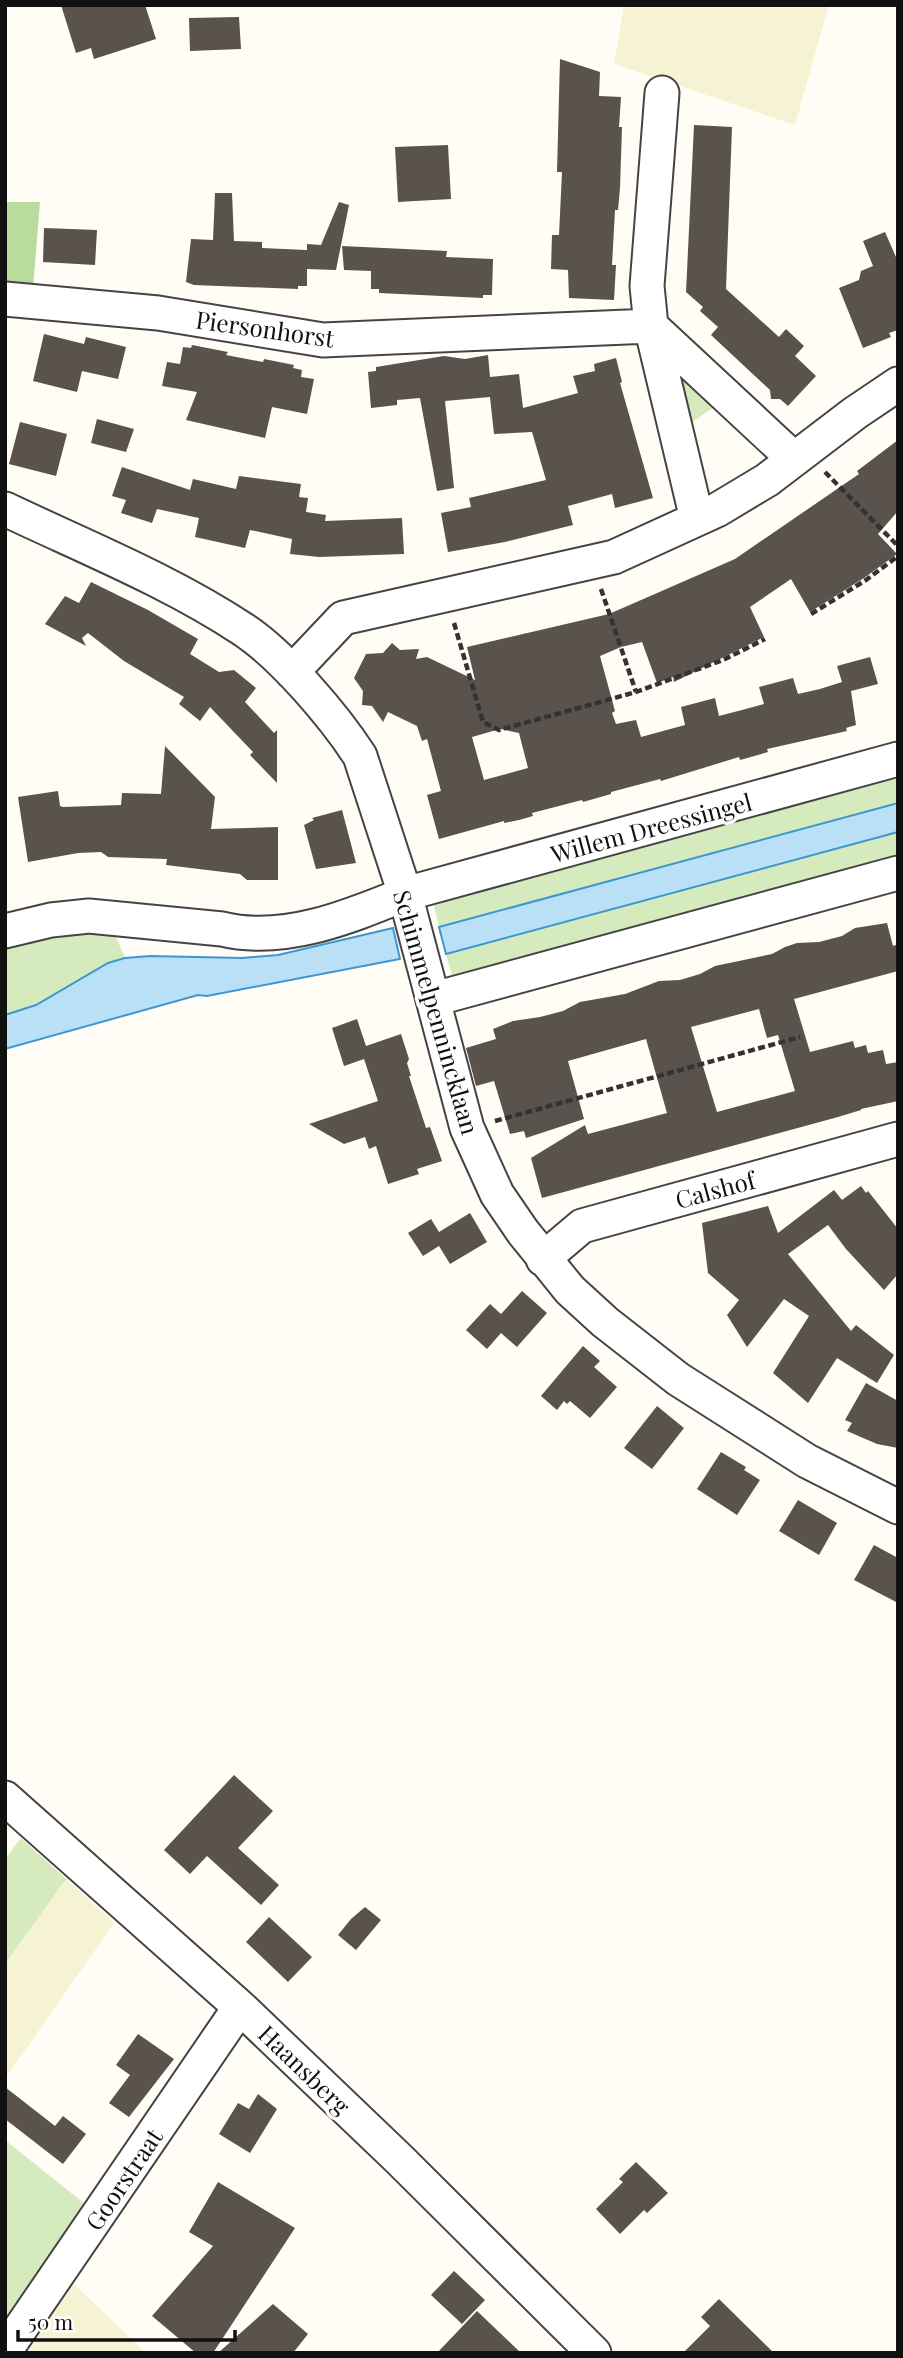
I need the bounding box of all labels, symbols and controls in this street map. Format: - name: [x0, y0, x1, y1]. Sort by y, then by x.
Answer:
- street label: Piersonhorst: [194, 302, 337, 354]
- street label: Willem Dreessingel: [546, 785, 755, 869]
- street label: Schimmelpennincklaan: [387, 886, 487, 1138]
- street label: Calshof: [672, 1163, 760, 1215]
- street label: Haansberg: [252, 2017, 358, 2121]
- street label: Goorstraat: [77, 2121, 169, 2236]
- scale bar: [18, 2298, 234, 2342]
- text: 50 m: [28, 2307, 74, 2335]

